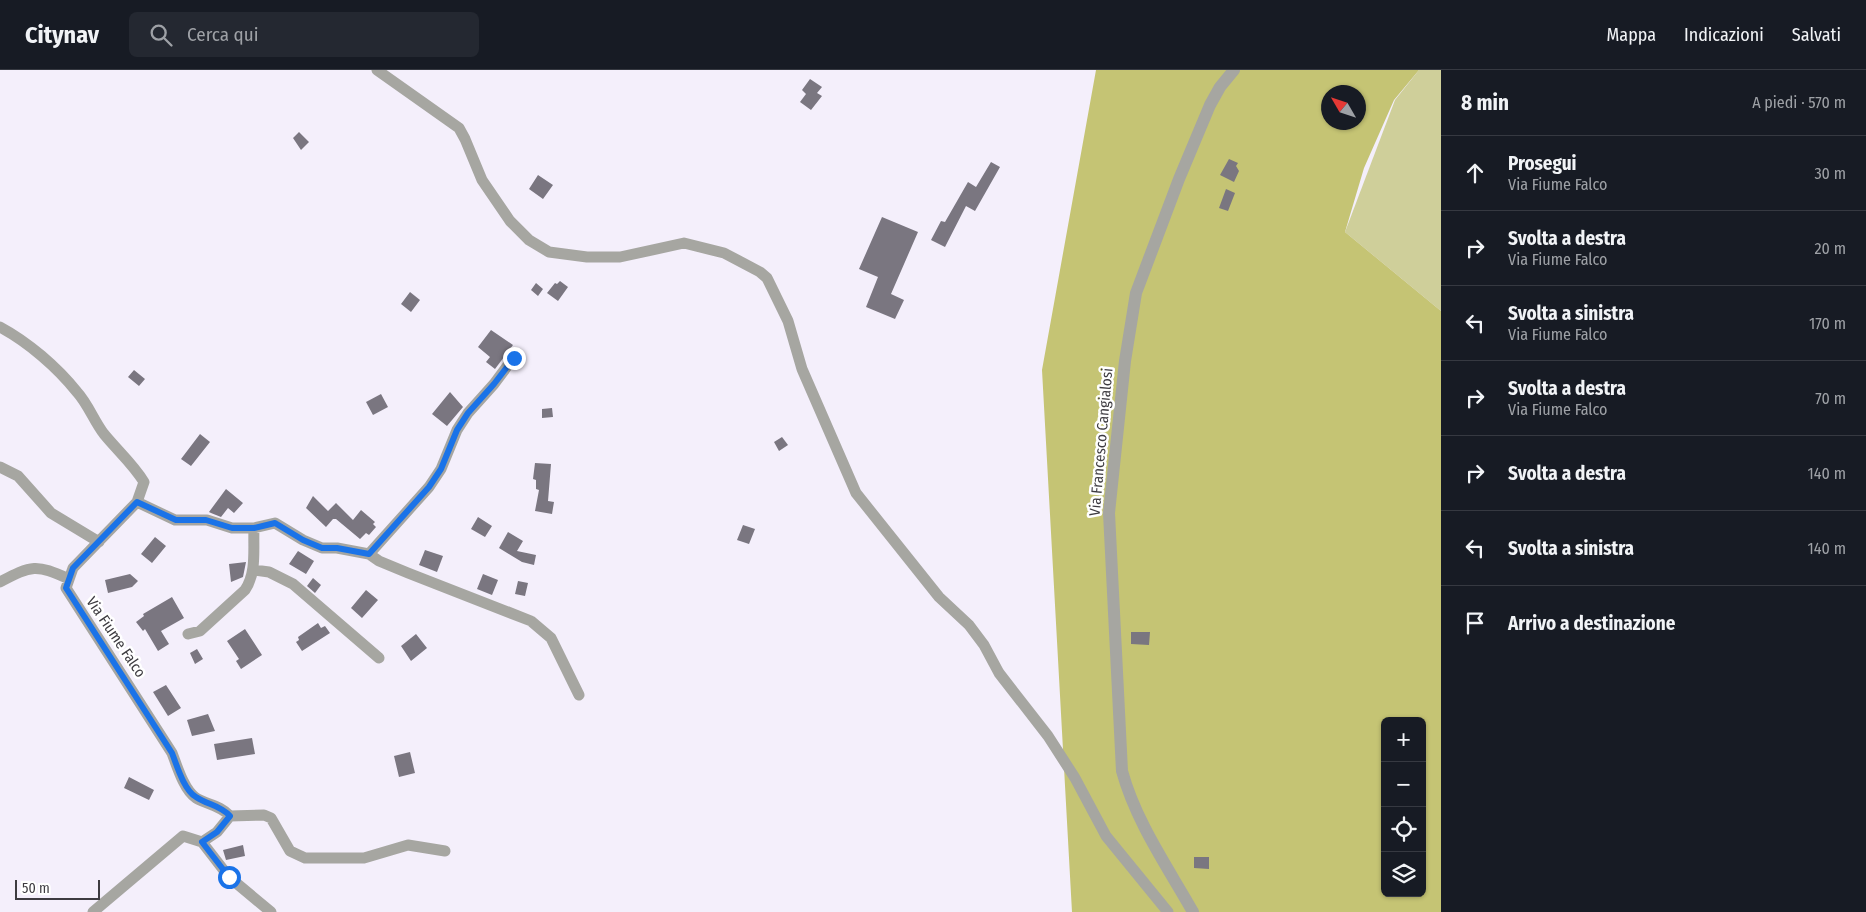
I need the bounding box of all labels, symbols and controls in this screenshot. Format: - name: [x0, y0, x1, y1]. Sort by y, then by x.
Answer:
- search box: [129, 12, 479, 57]
- text: Citynav: [25, 21, 99, 49]
- icon: search: [147, 21, 175, 49]
- text: Cerca qui: [187, 23, 258, 46]
- text: Mappa: [1607, 24, 1656, 46]
- text: Indicazioni: [1684, 24, 1764, 46]
- text: Salvati: [1792, 24, 1841, 46]
- north arrow: [1321, 85, 1366, 130]
- text: 8 min: [1461, 90, 1509, 116]
- text: A piedi · 570 m: [1752, 93, 1846, 112]
- text: Prosegui: [1508, 152, 1577, 175]
- icon: ahead: [1461, 159, 1489, 187]
- text: 30 m: [1814, 164, 1846, 183]
- text: Via Fiume Falco: [1508, 175, 1607, 194]
- text: Svolta a destra: [1508, 227, 1626, 250]
- icon: right: [1461, 234, 1489, 262]
- text: 20 m: [1815, 239, 1846, 258]
- text: Via Fiume Falco: [1508, 250, 1607, 269]
- text: Svolta a sinistra: [1508, 302, 1634, 325]
- icon: left: [1461, 309, 1489, 337]
- text: 170 m: [1809, 314, 1846, 333]
- text: Via Fiume Falco: [1508, 325, 1607, 344]
- route end: [503, 347, 526, 370]
- street label: Via Francesco Cangialosi: [1086, 367, 1116, 517]
- text: Svolta a destra: [1508, 377, 1626, 400]
- icon: right: [1461, 384, 1489, 412]
- text: 70 m: [1815, 389, 1846, 408]
- text: Via Fiume Falco: [1508, 400, 1607, 419]
- icon: right: [1461, 459, 1489, 487]
- text: Svolta a destra: [1508, 462, 1626, 485]
- text: 140 m: [1808, 464, 1846, 483]
- icon: left: [1461, 534, 1489, 562]
- text: Svolta a sinistra: [1508, 537, 1634, 560]
- text: 140 m: [1808, 539, 1846, 558]
- street label: Via Fiume Falco: [82, 593, 150, 681]
- icon: arrive: [1461, 609, 1489, 637]
- text: Arrivo a destinazione: [1508, 612, 1675, 635]
- map controls: [1381, 717, 1426, 897]
- button: +: [1381, 717, 1426, 762]
- button: −: [1381, 762, 1426, 807]
- button: locate: [1381, 807, 1426, 852]
- button: layers: [1381, 852, 1426, 897]
- route start: [218, 866, 241, 889]
- scale bar: [15, 877, 100, 900]
- text: 50 m: [22, 880, 50, 897]

